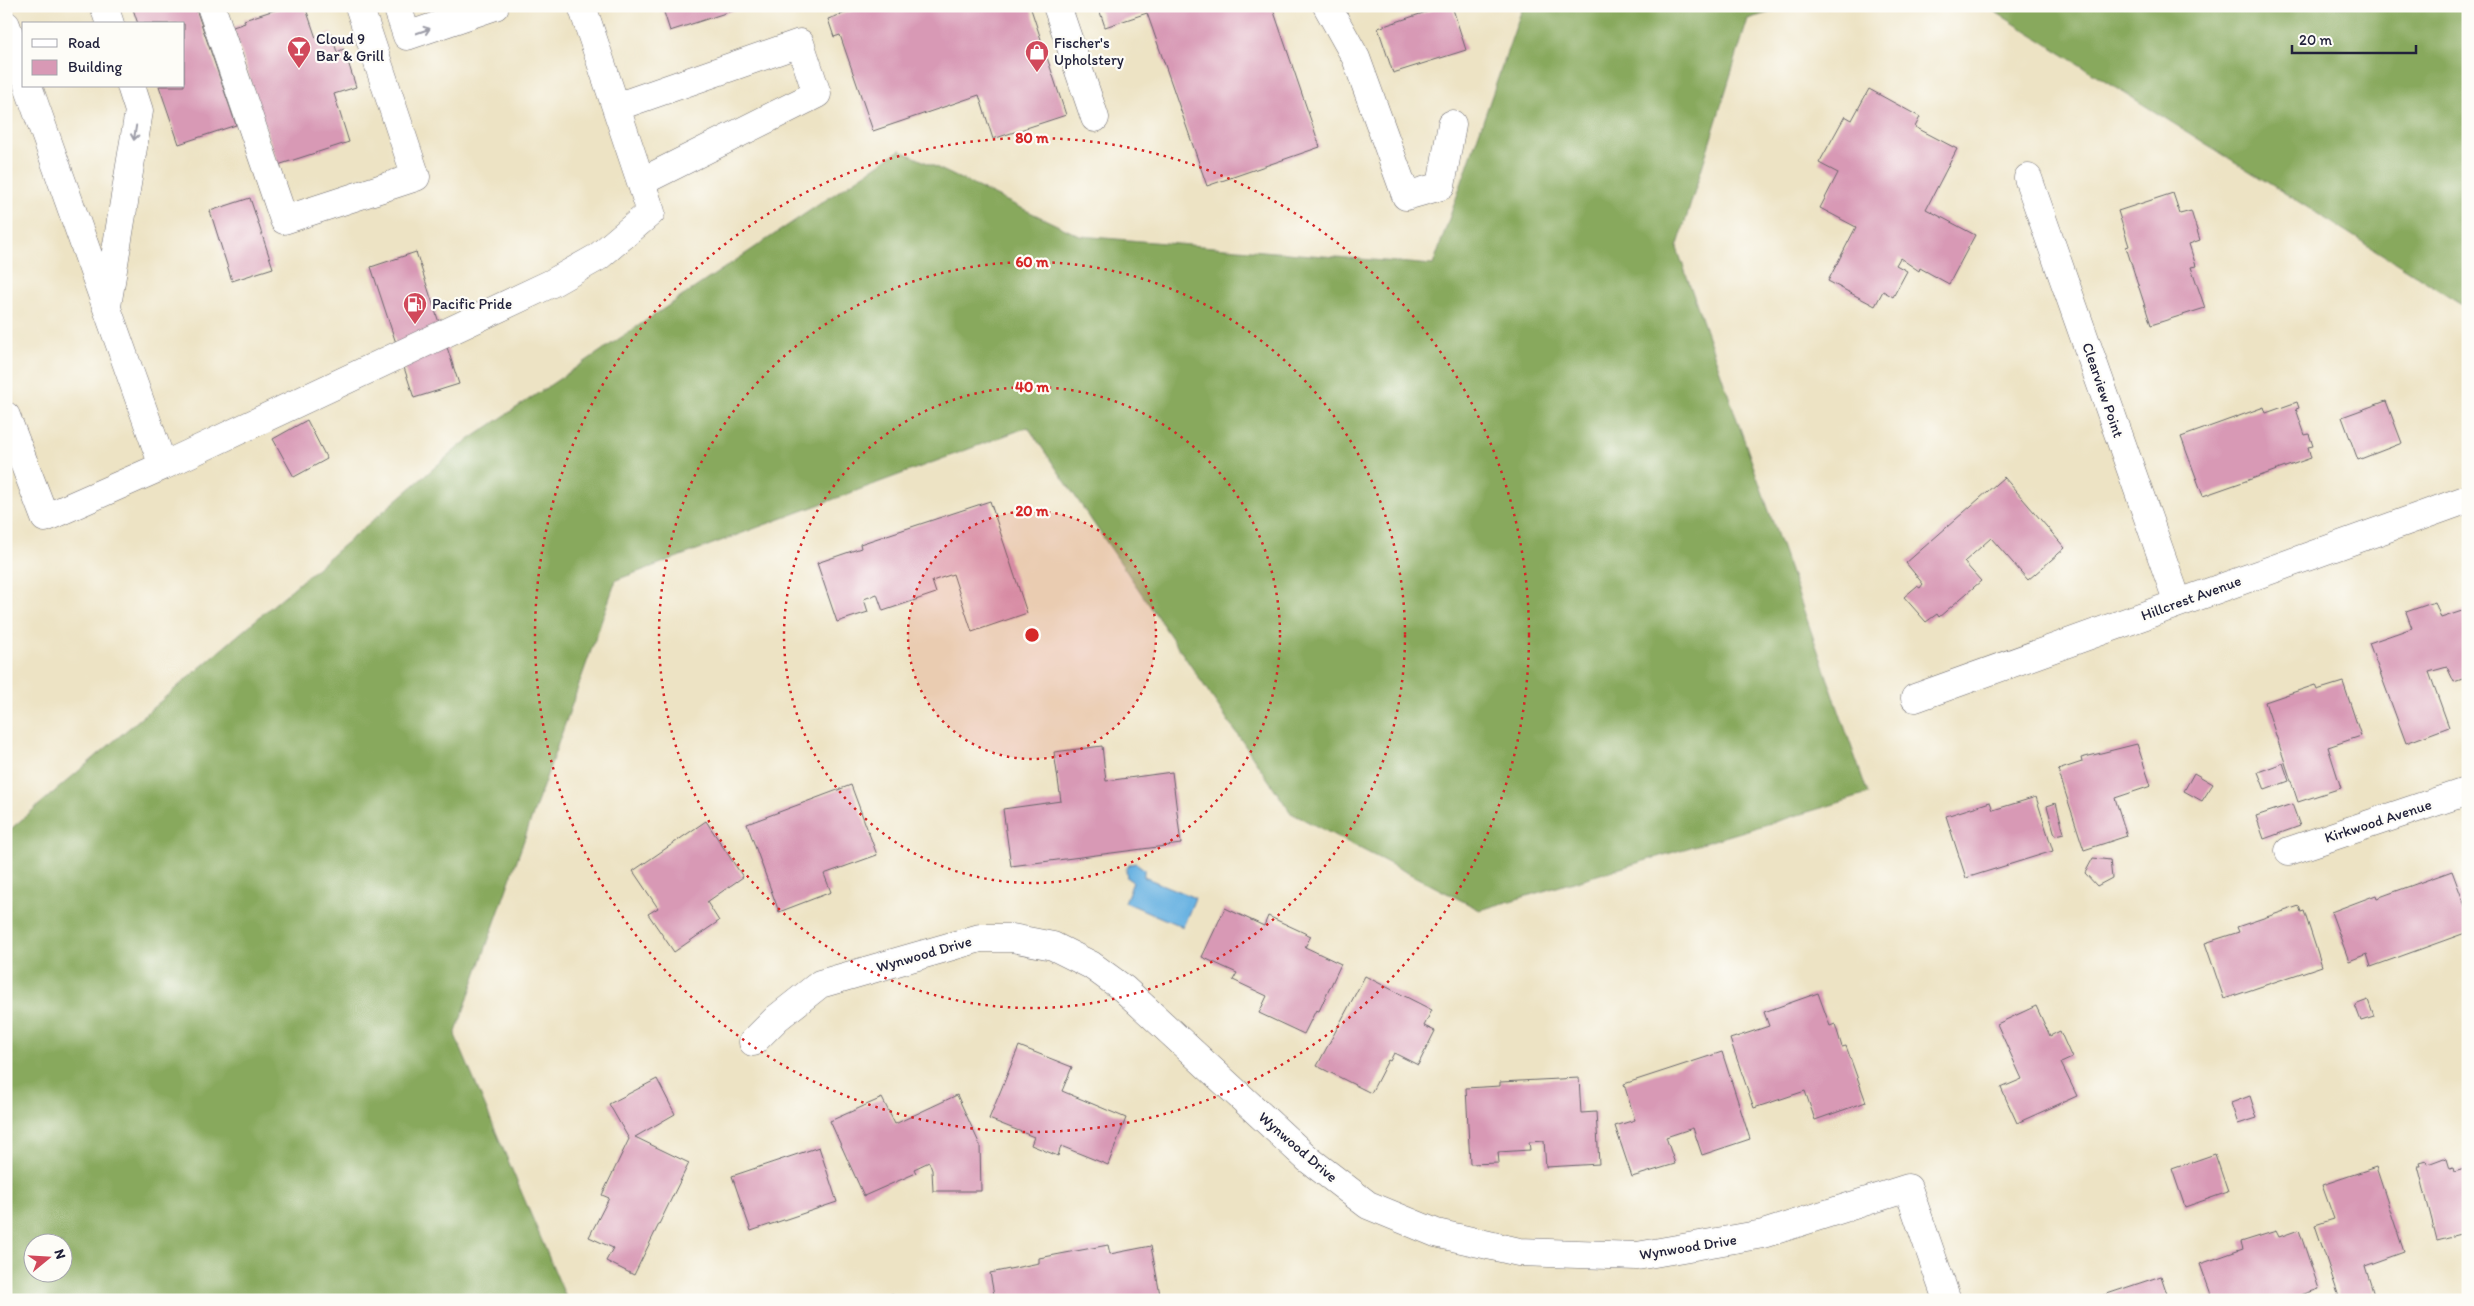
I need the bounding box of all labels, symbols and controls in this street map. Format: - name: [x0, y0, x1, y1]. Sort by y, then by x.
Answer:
- legend: [22, 22, 185, 88]
- scale bar: [2292, 22, 2415, 54]
- one-way arrow: [415, 25, 431, 35]
- place label: Cloud 9 Bar & Grill: [316, 30, 385, 65]
- text: 20 m: [2299, 31, 2333, 49]
- text: Road: [68, 34, 101, 52]
- place label: Fischer's Upholstery: [1054, 34, 1124, 69]
- bar icon: Cloud 9 Bar & Grill: [286, 35, 312, 69]
- shop icon: Fischer's Upholstery: [1024, 39, 1050, 73]
- text: Building: [68, 58, 122, 76]
- one-way arrow: [130, 125, 140, 141]
- text: 80 m: [1015, 129, 1049, 147]
- text: 60 m: [1015, 253, 1049, 271]
- fuel station icon: Pacific Pride: [402, 291, 428, 325]
- place label: Pacific Pride: [432, 295, 512, 313]
- street label: Clearview Point: [2078, 340, 2128, 440]
- text: 40 m: [1015, 378, 1050, 396]
- text: 20 m: [1015, 502, 1049, 520]
- street label: Hillcrest Avenue: [2138, 572, 2244, 624]
- centre of rings: [1023, 626, 1041, 644]
- street label: Kirkwood Avenue: [2322, 795, 2434, 847]
- street label: Wynwood Drive: [874, 932, 974, 976]
- street label: Wynwood Drive: [1255, 1108, 1341, 1186]
- street label: Wynwood Drive: [1638, 1230, 1738, 1264]
- north arrow: [22, 1234, 72, 1284]
- text: N: [50, 1247, 69, 1261]

